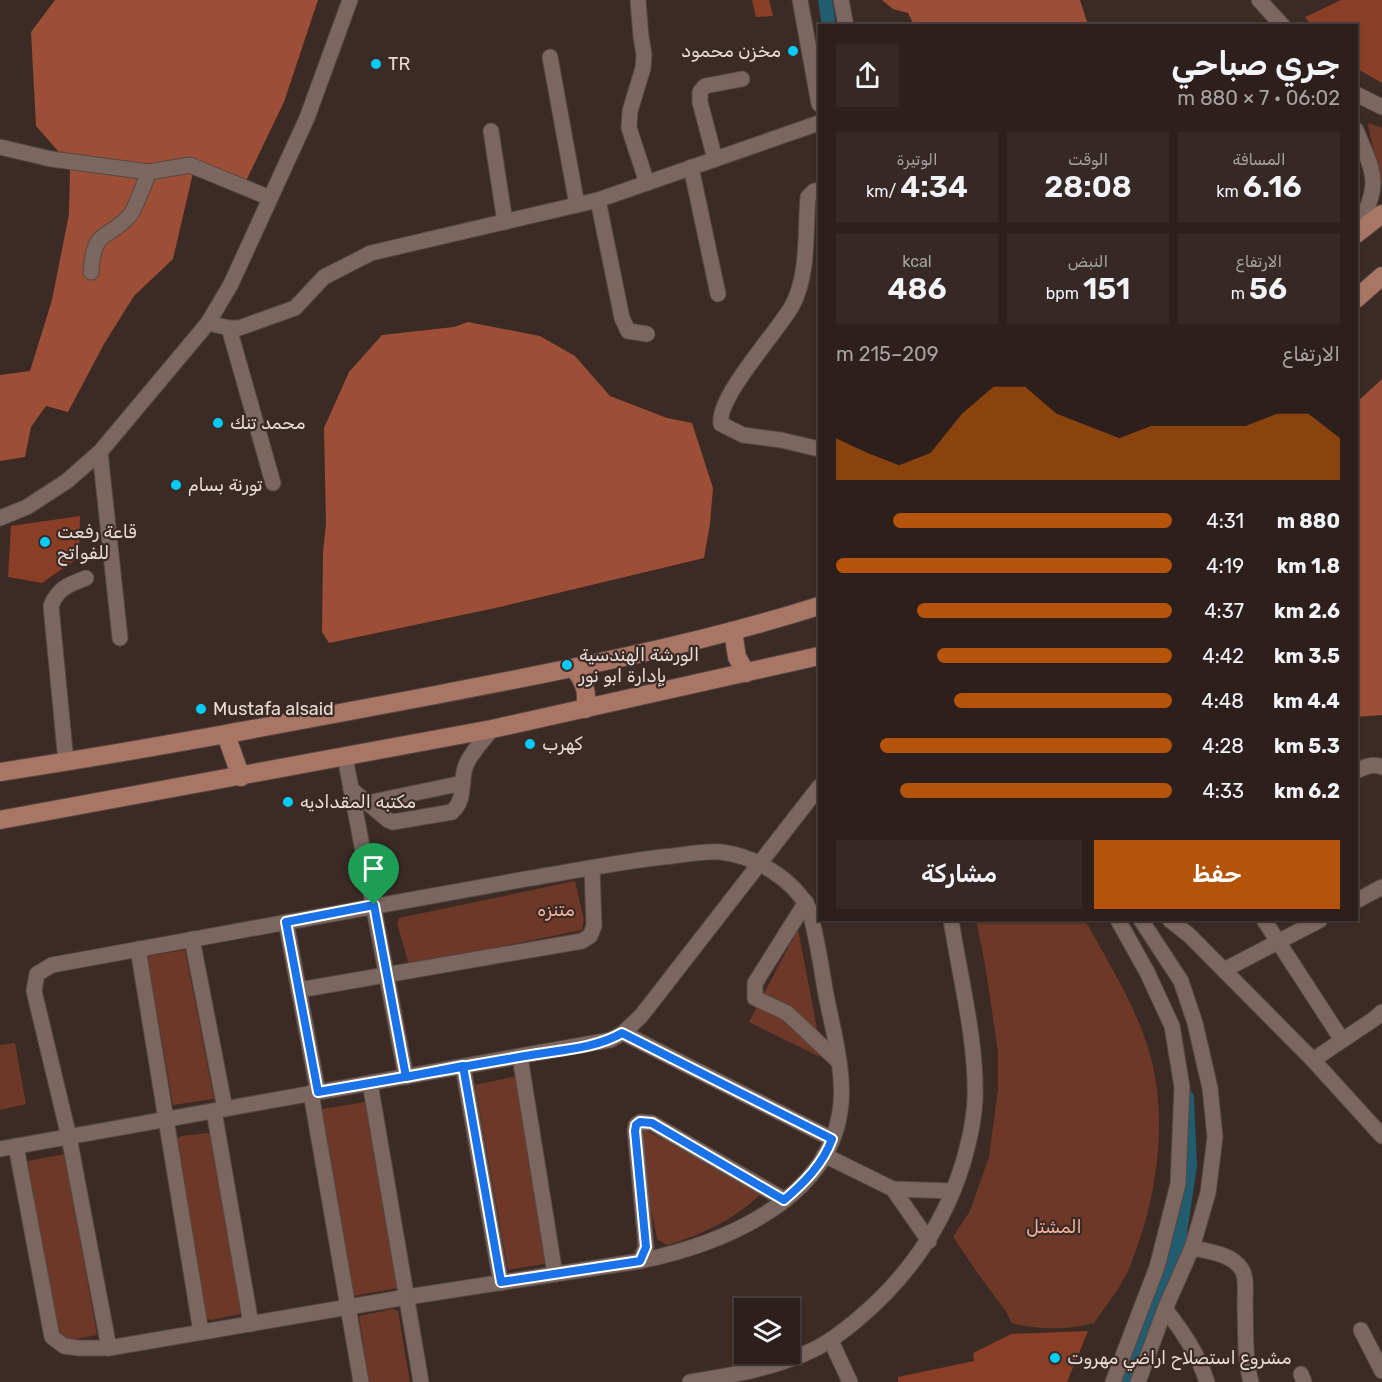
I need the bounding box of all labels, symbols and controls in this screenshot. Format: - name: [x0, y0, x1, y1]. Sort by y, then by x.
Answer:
- place label: مخزن محمود: [681, 40, 781, 62]
- marker: مخزن محمود: [786, 44, 800, 58]
- button: share: [836, 44, 899, 107]
- text: جري صباحي: [1171, 44, 1340, 83]
- place label: TR: [388, 53, 410, 75]
- marker: TR: [369, 57, 383, 71]
- text: 06:02 · 7 × 880 m: [1177, 86, 1340, 110]
- text: الوتيرة: [896, 150, 938, 169]
- text: الوقت: [1068, 150, 1108, 169]
- text: المسافة: [1232, 150, 1286, 169]
- text: 4:34: [900, 169, 968, 205]
- text: 28:08: [1044, 169, 1132, 205]
- text: 6.16: [1243, 169, 1302, 205]
- text: /km: [866, 182, 900, 201]
- text: km: [1216, 182, 1243, 201]
- text: kcal: [902, 252, 932, 271]
- text: النبض: [1068, 252, 1108, 271]
- text: الارتفاع: [1236, 252, 1282, 271]
- text: 486: [887, 271, 947, 307]
- text: 151: [1083, 271, 1130, 307]
- text: 56: [1249, 271, 1287, 307]
- text: bpm: [1046, 284, 1083, 303]
- text: m: [1231, 284, 1249, 303]
- text: 209–215 m: [836, 342, 939, 366]
- text: الارتفاع: [1282, 342, 1340, 366]
- place label: محمد تنك: [230, 412, 306, 434]
- marker: محمد تنك: [211, 416, 225, 430]
- place label: تورنة بسام: [188, 474, 263, 496]
- marker: تورنة بسام: [169, 478, 183, 492]
- text: 4:31: [1206, 509, 1244, 533]
- text: 880 m: [1277, 509, 1340, 533]
- place label: قاعة رفعت للفواتح: [57, 521, 137, 566]
- marker: قاعة رفعت للفواتح: [38, 535, 52, 549]
- text: 4:19: [1206, 554, 1244, 578]
- text: 1.8 km: [1277, 554, 1340, 578]
- text: 4:37: [1204, 599, 1244, 623]
- text: 2.6 km: [1274, 599, 1340, 623]
- place label: الورشة الهندسية بإدارة ابو نور: [578, 644, 699, 687]
- text: 4:42: [1202, 644, 1244, 668]
- text: 3.5 km: [1274, 644, 1340, 668]
- marker: الورشة الهندسية بإدارة ابو نور: [560, 658, 574, 672]
- text: 4:48: [1201, 689, 1244, 713]
- text: 4.4 km: [1273, 689, 1340, 713]
- place label: Mustafa alsaid: [213, 698, 334, 720]
- marker: Mustafa alsaid: [194, 702, 208, 716]
- place label: كهرب: [542, 733, 583, 755]
- text: 4:28: [1202, 734, 1244, 758]
- text: 5.3 km: [1274, 734, 1340, 758]
- marker: كهرب: [523, 737, 537, 751]
- text: 4:33: [1202, 779, 1244, 803]
- text: 6.2 km: [1274, 779, 1340, 803]
- place label: مكتبه المقداديه: [300, 791, 416, 813]
- marker: مكتبه المقداديه: [281, 795, 295, 809]
- button: مشاركة: [836, 840, 1082, 909]
- button: حفظ: [1094, 840, 1340, 909]
- pin: [348, 843, 399, 905]
- icon: arrive: [357, 852, 390, 885]
- park label: متنزه: [537, 899, 575, 921]
- park label: المشتل: [1026, 1216, 1082, 1238]
- map controls: [734, 1298, 800, 1364]
- button: layers: [734, 1298, 800, 1364]
- place label: مشروع استصلاح اراضي مهروت: [1067, 1347, 1291, 1371]
- marker: مشروع استصلاح اراضي مهروت: [1048, 1351, 1062, 1365]

